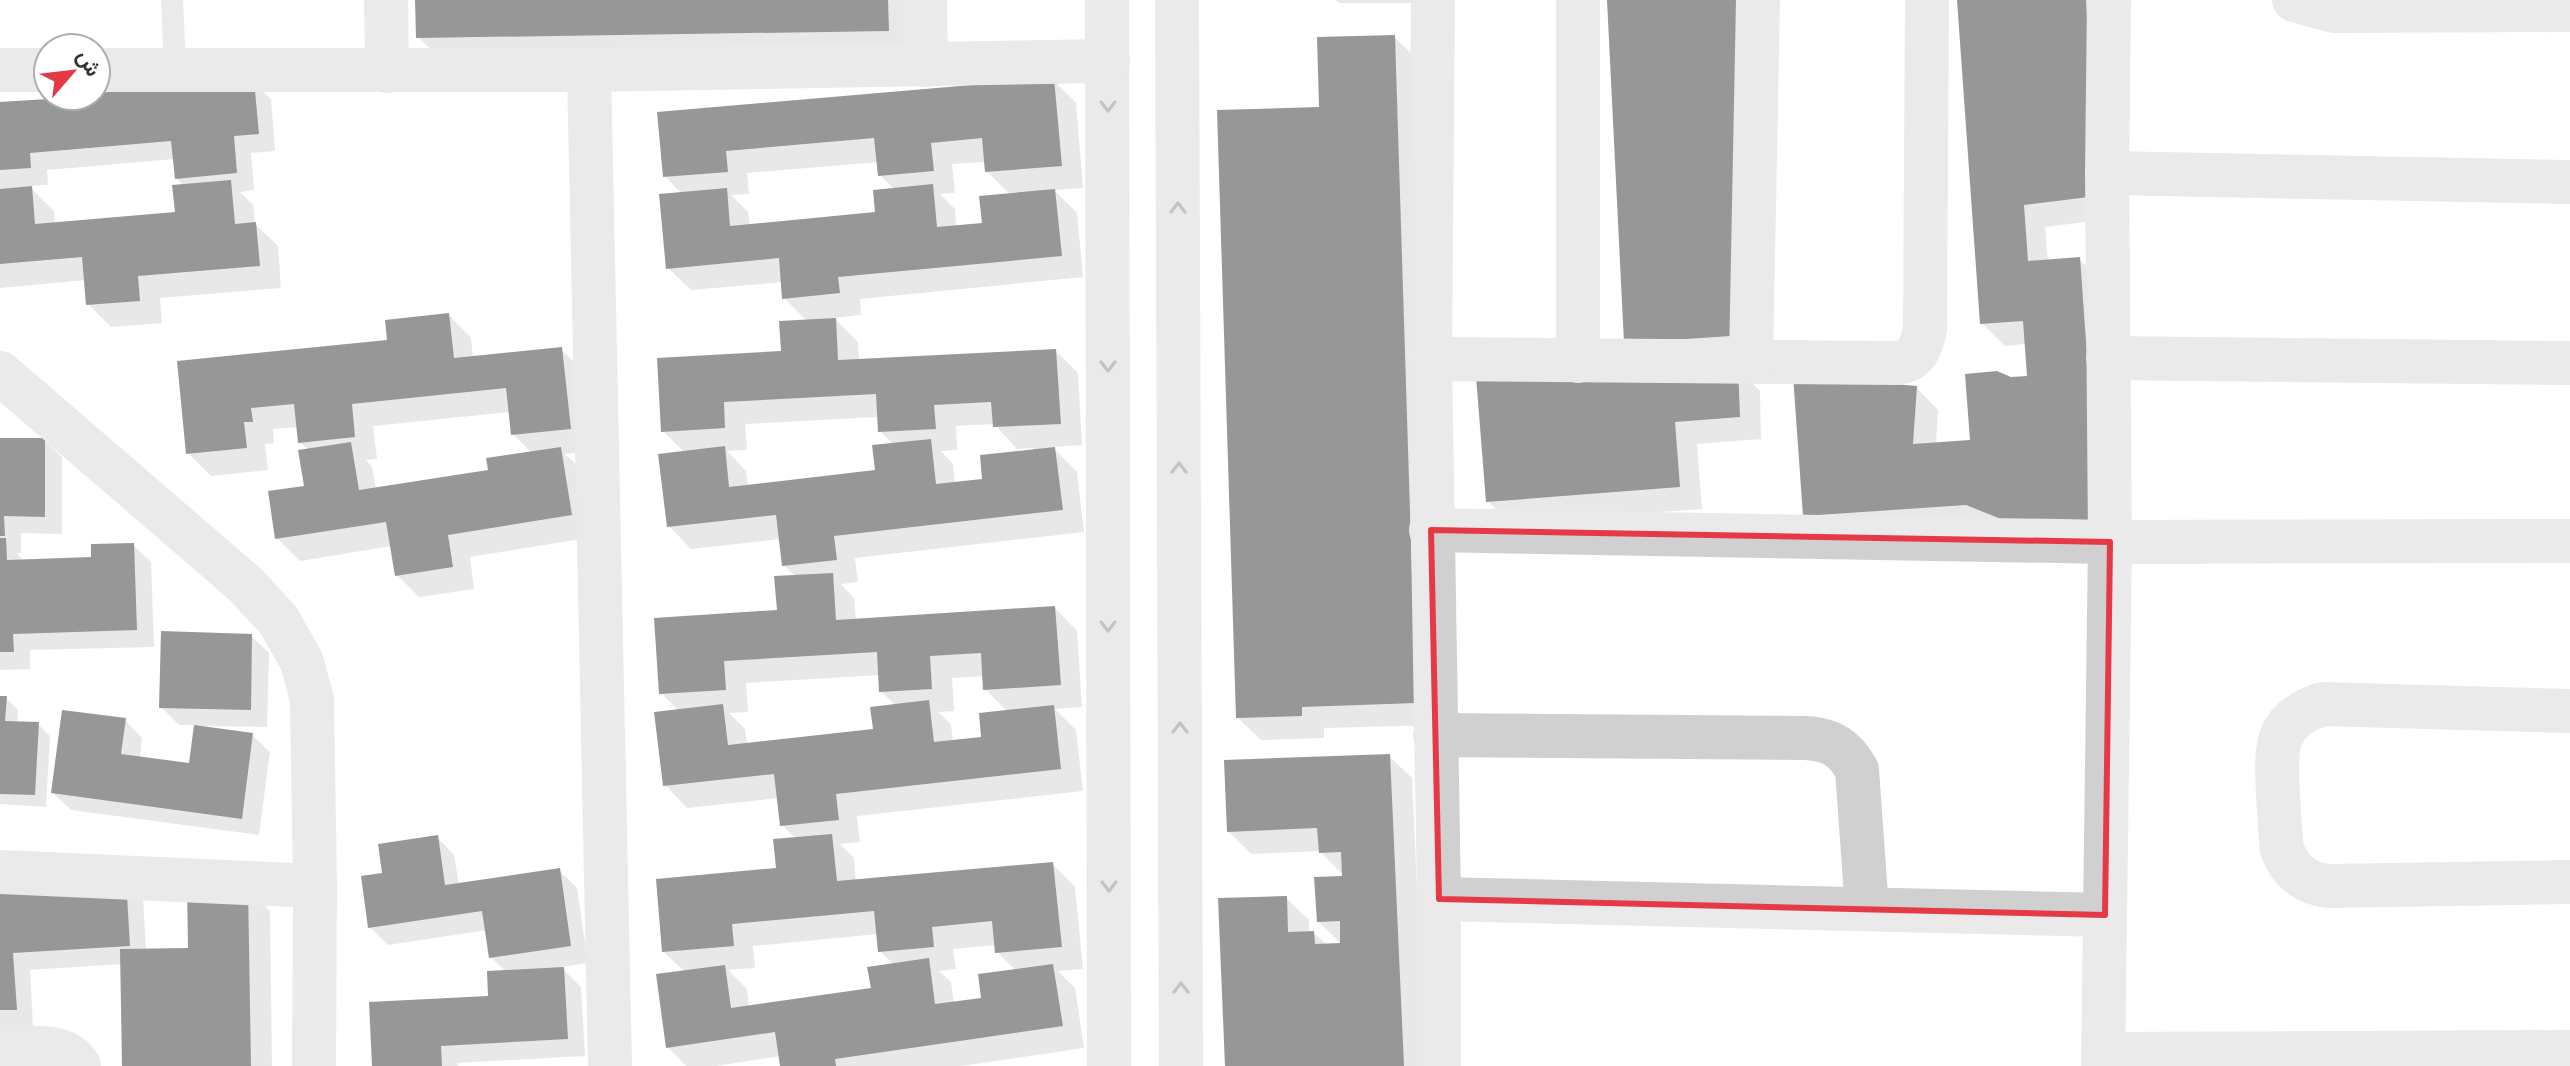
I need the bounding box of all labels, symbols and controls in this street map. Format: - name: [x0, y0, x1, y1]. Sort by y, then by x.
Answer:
- north arrow: [32, 32, 112, 112]
- text: ش: [70, 44, 109, 81]
- one-way arrow: [1099, 100, 1117, 113]
- one-way arrow: [1169, 201, 1187, 214]
- one-way arrow: [1099, 360, 1117, 373]
- one-way arrow: [1170, 461, 1188, 474]
- one-way arrow: [1099, 620, 1117, 633]
- one-way arrow: [1171, 721, 1189, 734]
- one-way arrow: [1100, 880, 1118, 893]
- one-way arrow: [1172, 981, 1190, 994]

